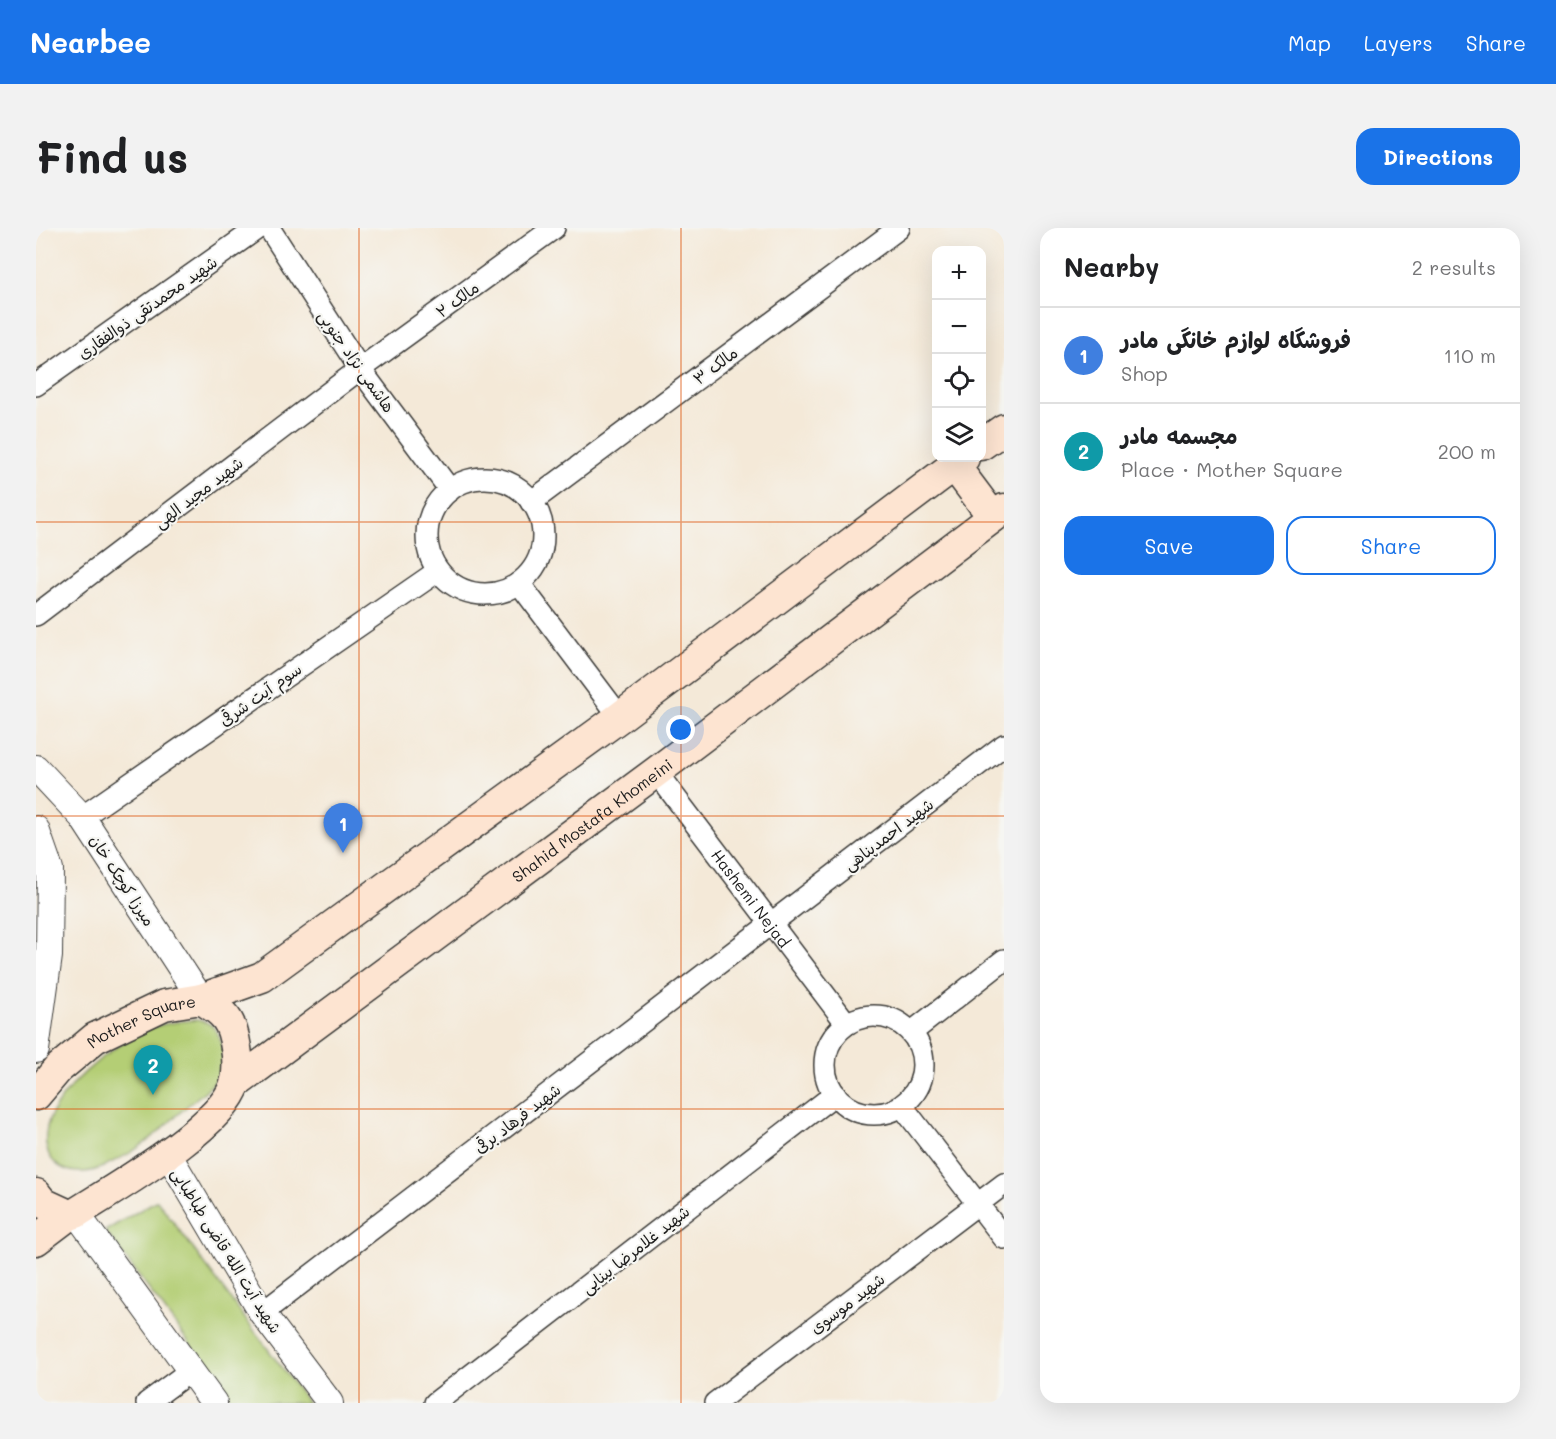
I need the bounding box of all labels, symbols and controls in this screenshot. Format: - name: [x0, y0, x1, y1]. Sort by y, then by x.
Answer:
- text: Nearbee: [30, 24, 151, 60]
- text: Map: [1288, 29, 1331, 56]
- text: Layers: [1364, 29, 1433, 56]
- text: Share: [1466, 29, 1526, 56]
- button: Directions: [1356, 128, 1520, 185]
- text: Find us: [36, 129, 188, 184]
- map controls: [932, 246, 986, 462]
- button: +: [932, 246, 986, 300]
- text: Nearby: [1064, 250, 1159, 284]
- street label: شهید محمدتقی ذوالفقاری: [73, 251, 222, 364]
- text: 2 results: [1412, 254, 1496, 280]
- street label: مالک ۲: [431, 276, 483, 322]
- button: −: [932, 300, 986, 354]
- street label: هاشمی نژاد جنوبی: [313, 306, 400, 417]
- text: فروشگاه لوازم خانگی مادر: [1121, 325, 1351, 354]
- street label: مالک ۳: [688, 341, 742, 389]
- text: 1: [1079, 342, 1088, 368]
- text: 110 m: [1443, 342, 1496, 368]
- button: locate: [932, 354, 986, 408]
- text: Shop: [1121, 360, 1168, 386]
- button: layers: [932, 408, 986, 462]
- text: مجسمه مادر: [1121, 421, 1238, 450]
- text: 2: [1078, 438, 1089, 464]
- text: 200 m: [1438, 438, 1496, 464]
- street label: شهید مجید الهی: [149, 452, 247, 533]
- text: Place · Mother Square: [1121, 456, 1343, 482]
- button: Save: [1064, 516, 1274, 575]
- button: Share: [1286, 516, 1496, 575]
- street label: سوم آیت شرقی: [215, 658, 307, 733]
- your location: [666, 715, 695, 744]
- street label: Shahid Mostafa Khomeini: [507, 753, 676, 886]
- street label: شهید احمدپناهی: [839, 793, 938, 876]
- pin: 1: [324, 804, 362, 853]
- street label: میرزا کوچک خان: [85, 830, 160, 930]
- street label: Hashemi Nejad: [707, 844, 795, 951]
- street label: Mother Square: [81, 990, 197, 1052]
- pin: 2: [134, 1046, 172, 1095]
- street label: شهید فرهاد برقی: [469, 1078, 565, 1158]
- street label: شهید آیت الله قاضی طباطبایی: [166, 1163, 287, 1337]
- street label: شهید غلامرضا بینایی: [577, 1200, 694, 1299]
- street label: شهید موسوی: [805, 1268, 889, 1339]

